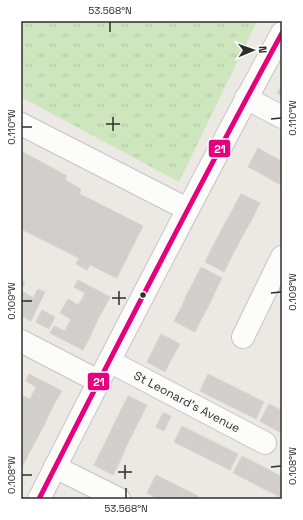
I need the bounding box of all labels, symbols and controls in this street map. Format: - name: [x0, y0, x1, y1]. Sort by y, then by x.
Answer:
- text: 53.568°N: [88, 4, 132, 17]
- north arrow: [233, 30, 273, 70]
- text: N: [256, 46, 270, 54]
- text: 0.110°W: [286, 100, 299, 136]
- text: 0.110°W: [5, 109, 18, 145]
- line badge: 21: [208, 139, 231, 158]
- text: 21: [214, 142, 226, 156]
- text: 0.109°W: [286, 273, 299, 311]
- text: 0.109°W: [5, 282, 18, 320]
- unlabelled marker: [138, 290, 148, 300]
- street label: St Leonard's Avenue: [131, 367, 243, 436]
- line badge: 21: [87, 372, 110, 391]
- text: 21: [93, 375, 105, 389]
- text: 0.108°W: [286, 447, 299, 485]
- text: 0.108°W: [5, 456, 18, 494]
- text: 53.568°N: [104, 502, 148, 515]

